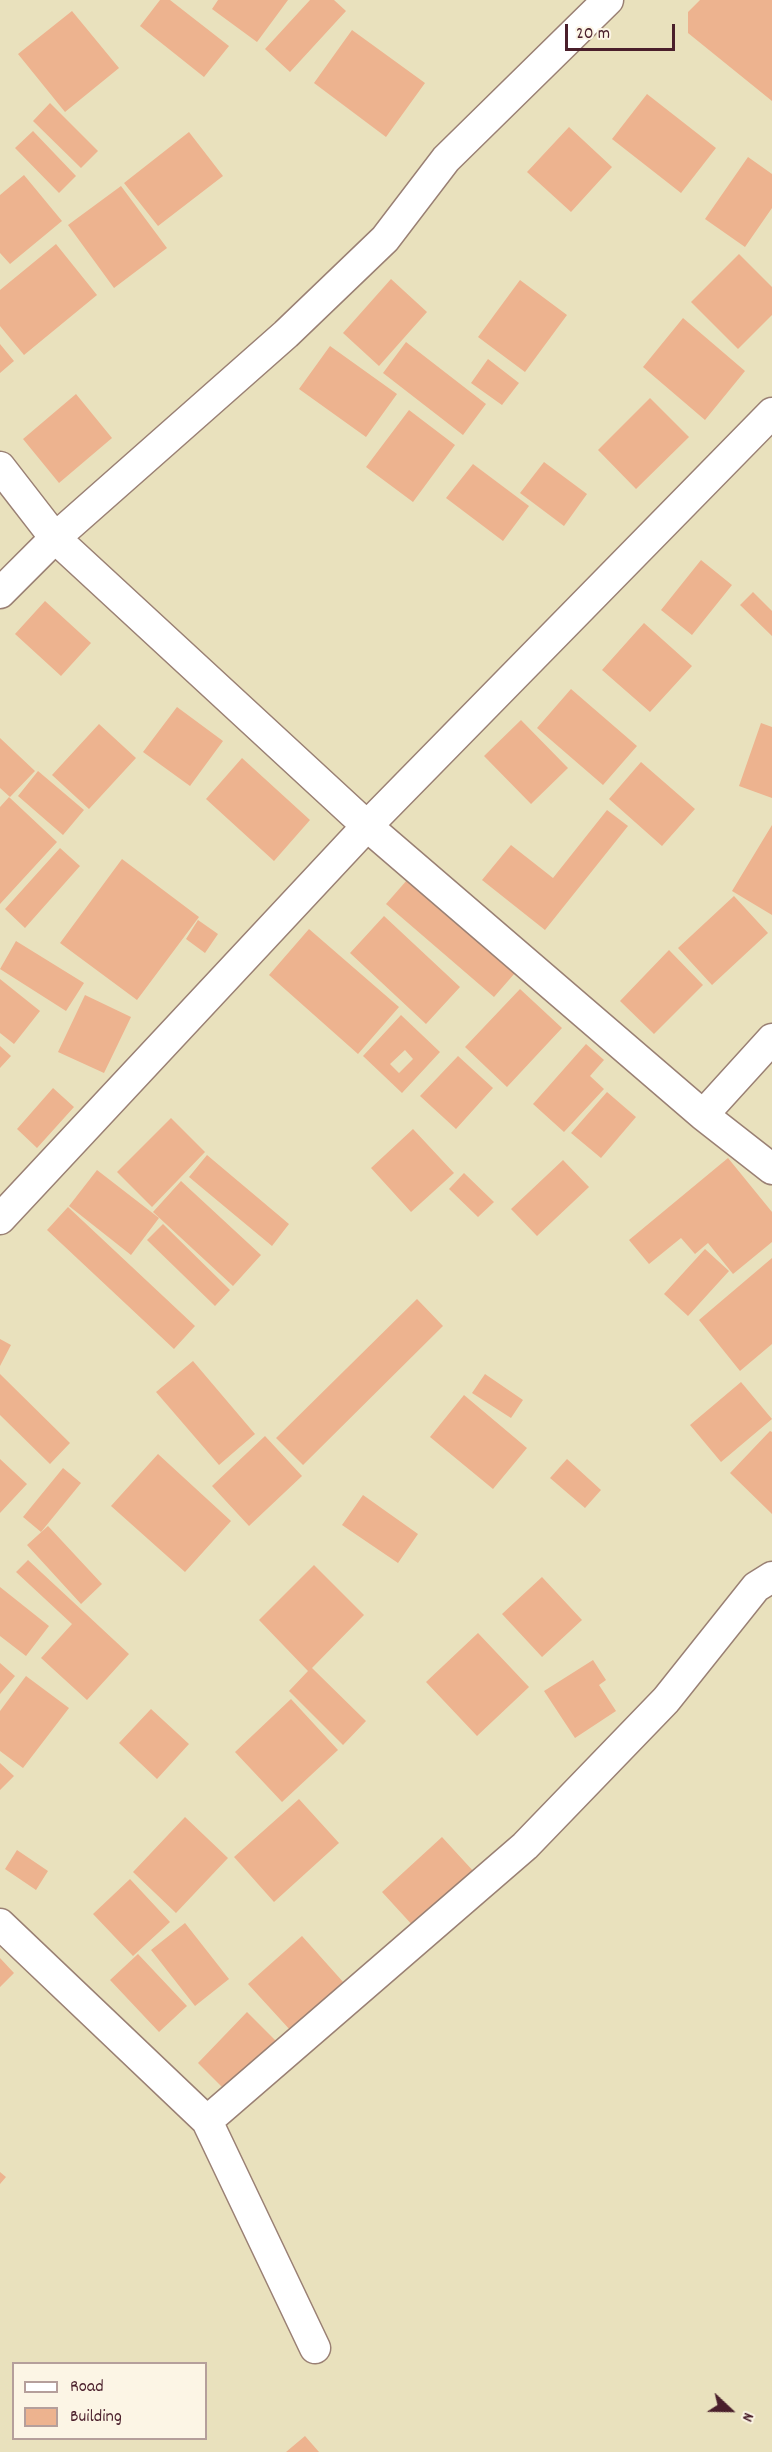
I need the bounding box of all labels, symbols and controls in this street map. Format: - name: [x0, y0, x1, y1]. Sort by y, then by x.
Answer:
- scale bar: [568, 12, 678, 50]
- text: 20 m: [576, 22, 610, 47]
- legend: [12, 2362, 207, 2440]
- text: Road: [70, 2375, 104, 2400]
- north arrow: [700, 2380, 760, 2440]
- text: Building: [70, 2405, 122, 2430]
- text: N: [735, 2409, 759, 2425]

